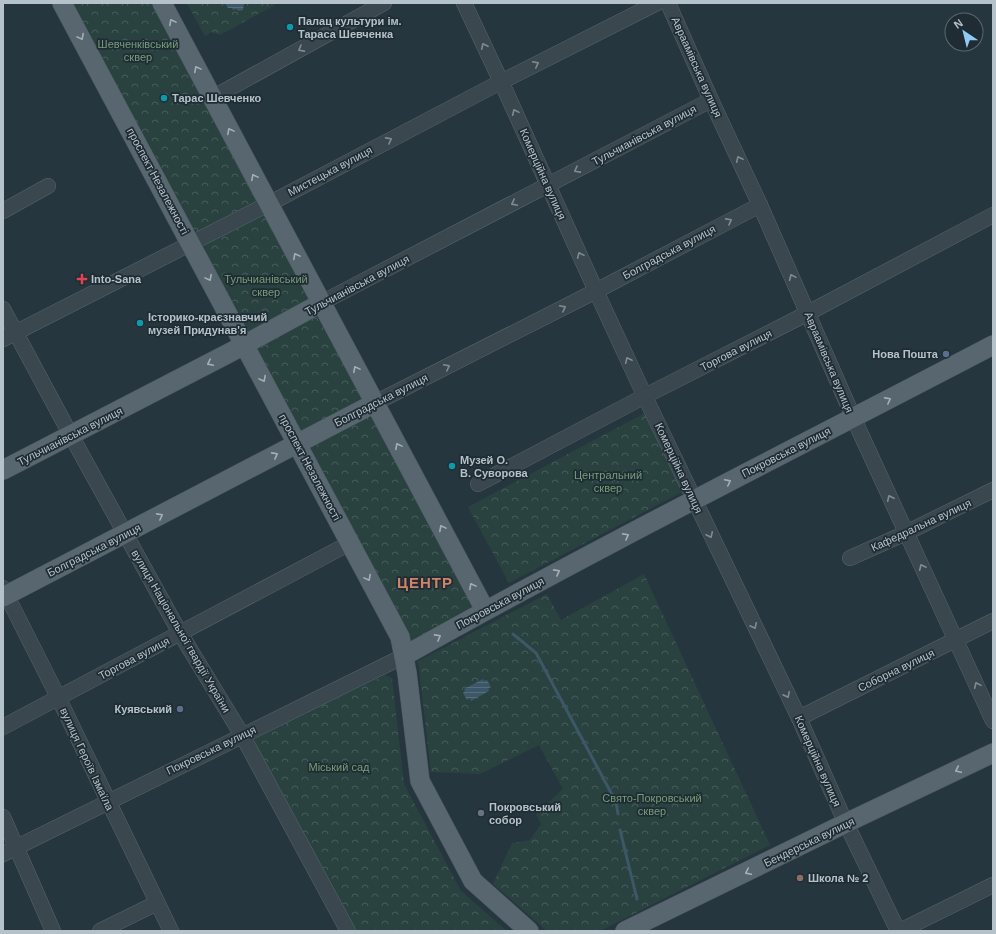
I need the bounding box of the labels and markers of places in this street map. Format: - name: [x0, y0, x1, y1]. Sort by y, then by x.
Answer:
- place label: Палац культури ім. Тараса Шевченкa: [298, 15, 402, 40]
- marker: Палац культури ім. Тараса Шевченкa: [285, 22, 295, 32]
- place label: Тарас Шевченко: [172, 92, 262, 104]
- marker: Тарас Шевченко: [159, 93, 169, 103]
- marker: Into-Sana: [76, 273, 88, 285]
- place label: Into-Sana: [91, 273, 142, 285]
- place label: Історико-краєзнавчий музей Придунав'я: [148, 311, 267, 336]
- marker: Історико-краєзнавчий музей Придунав'я: [135, 318, 145, 328]
- place label: Нова Пошта: [872, 348, 939, 360]
- marker: Нова Пошта: [941, 349, 951, 359]
- place label: Музей О. В. Суворова: [460, 454, 529, 479]
- marker: Музей О. В. Суворова: [447, 461, 457, 471]
- place label: Куявський: [114, 703, 172, 715]
- marker: Куявський: [175, 704, 185, 714]
- place label: Покровський собор: [489, 801, 561, 826]
- marker: Покровський собор: [476, 808, 486, 818]
- place label: Школа № 2: [808, 872, 868, 884]
- marker: Школа № 2: [795, 873, 805, 883]

